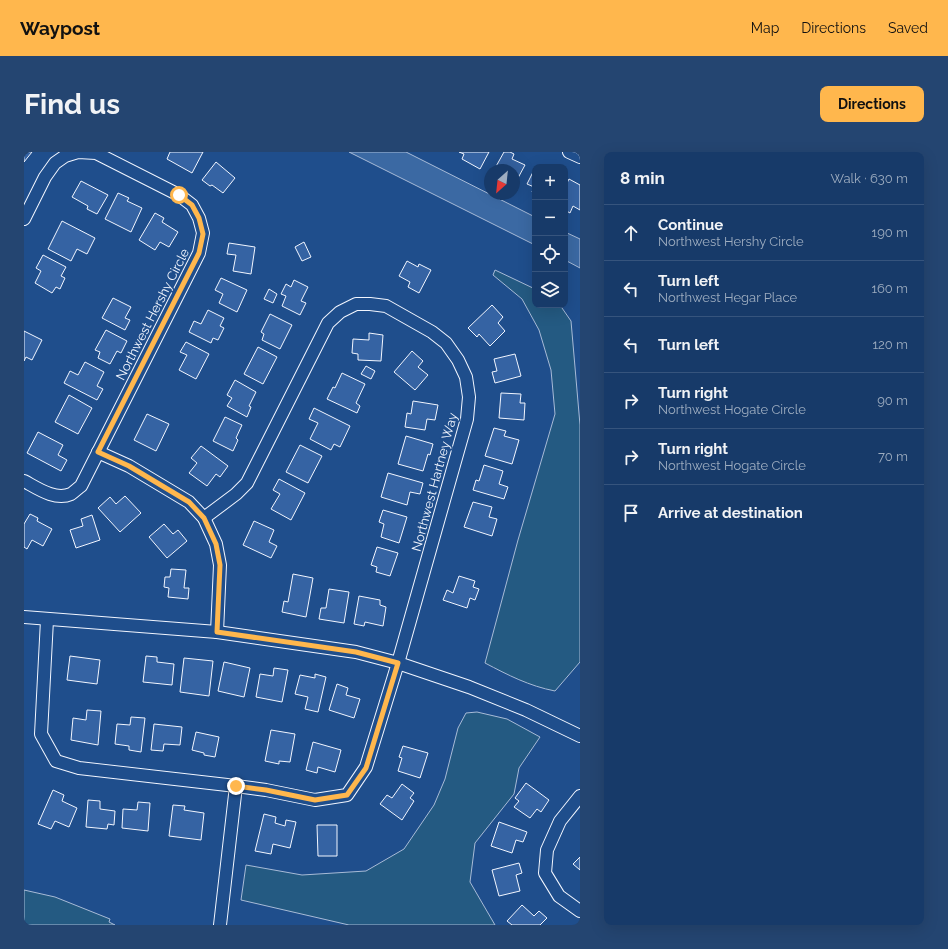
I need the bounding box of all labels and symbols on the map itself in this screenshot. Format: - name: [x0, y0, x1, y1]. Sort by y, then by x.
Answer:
- north arrow: [484, 164, 520, 200]
- route start: [170, 186, 188, 204]
- street label: Northwest Hershy Circle: [113, 246, 192, 383]
- street label: Northwest Hartney Way: [409, 411, 460, 553]
- route end: [227, 777, 245, 795]

